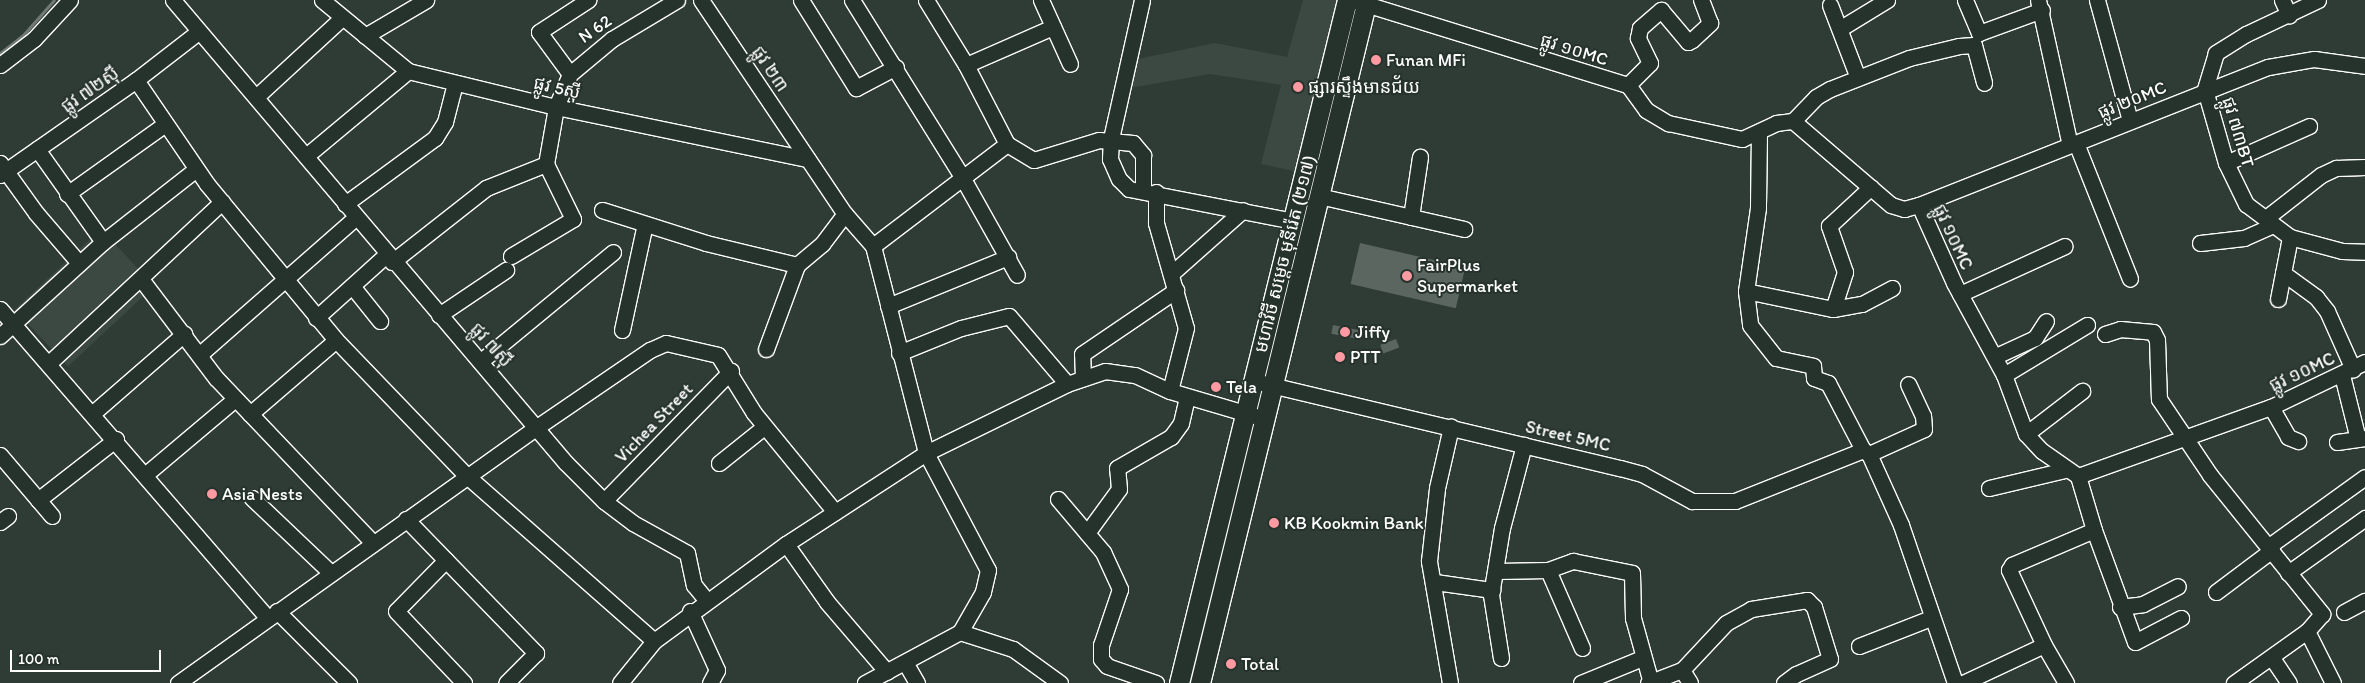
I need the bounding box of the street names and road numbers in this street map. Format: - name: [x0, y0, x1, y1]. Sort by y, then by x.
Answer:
- street label: N 62: [574, 10, 616, 48]
- street label: ផ្លូវ ១០MC: [1537, 29, 1611, 71]
- street label: ផ្លូវ ២៣: [747, 42, 793, 96]
- street label: ផ្លូវ ៧២ស៊ី: [57, 62, 123, 118]
- street label: ផ្លូវ 5ស៊ី: [531, 72, 583, 104]
- street label: ផ្លូវ ២០MC: [2095, 76, 2169, 124]
- street label: ផ្លូវ ៧៣BT: [2217, 94, 2259, 170]
- street label: មហាវិថី សម្តេច មុនីរ៉េត (២១៧): [1250, 153, 1320, 355]
- street label: ផ្លូវ ១០MC: [1928, 201, 1978, 273]
- street label: ផ្លូវ ៧ស៊ី: [466, 318, 516, 372]
- street label: ផ្លូវ ១០MC: [2266, 347, 2338, 397]
- street label: Vichea Street: [611, 379, 697, 467]
- street label: Street 5MC: [1523, 416, 1613, 456]

